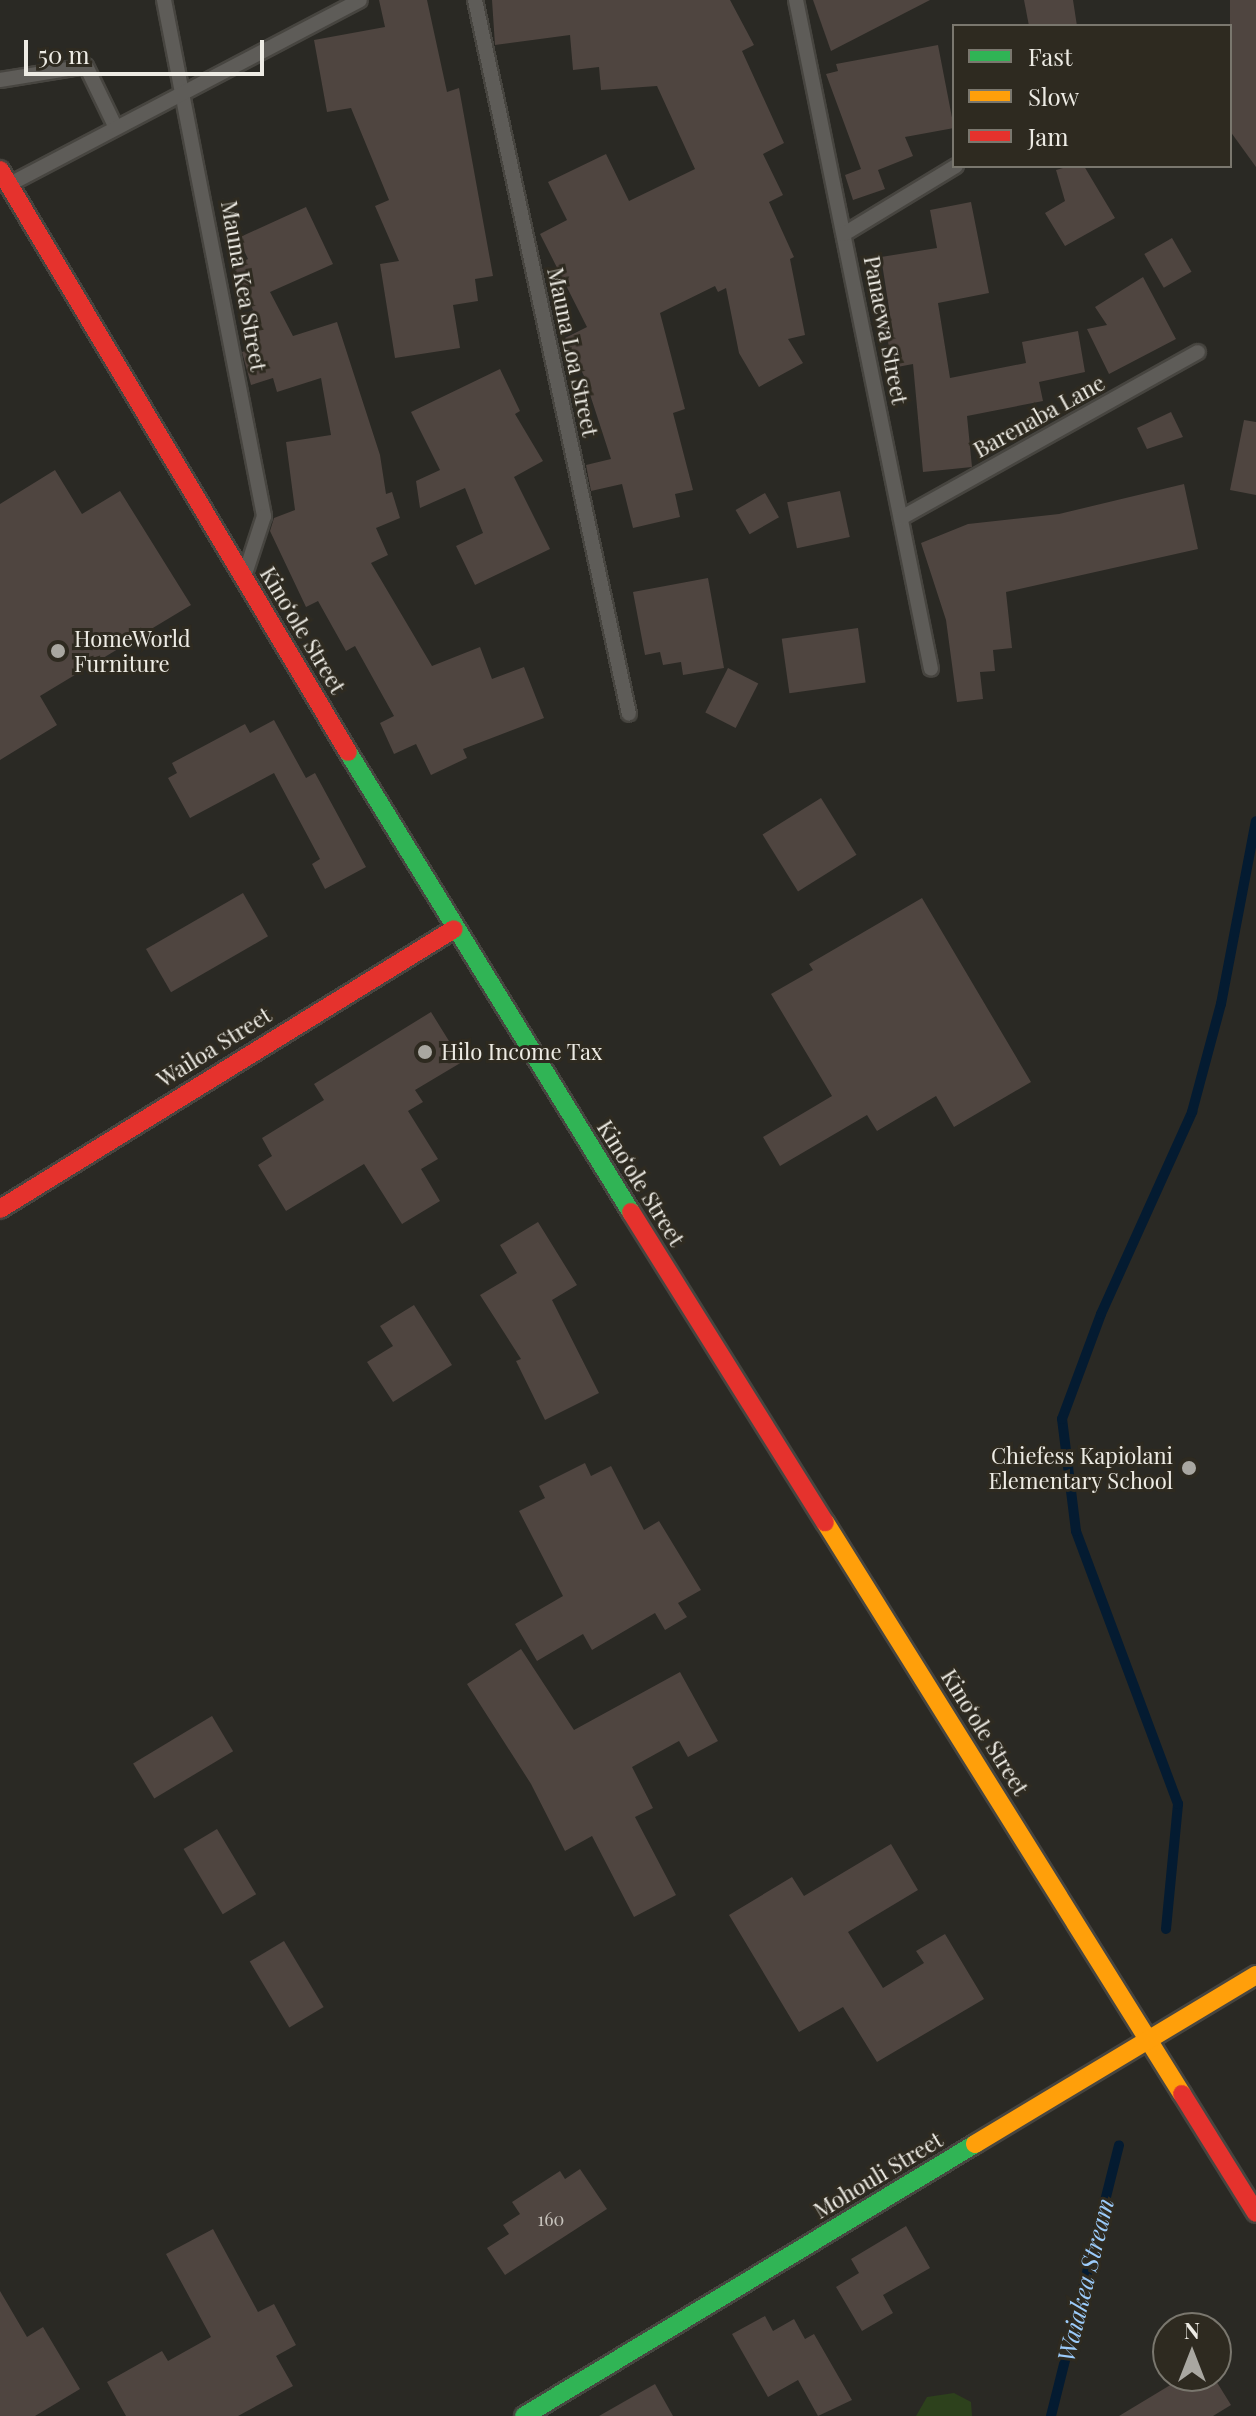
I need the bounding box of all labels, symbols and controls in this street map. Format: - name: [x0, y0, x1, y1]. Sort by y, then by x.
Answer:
- scale bar: [28, 24, 268, 74]
- legend: [952, 24, 1232, 168]
- text: 50 m: [38, 38, 90, 70]
- text: Fast: [1028, 40, 1073, 72]
- text: Slow: [1028, 80, 1079, 112]
- text: Jam: [1028, 120, 1069, 152]
- street label: Mauna Kea Street: [216, 198, 272, 374]
- street label: Panaewa Street: [859, 253, 913, 407]
- street label: Mauna Loa Street: [542, 265, 604, 439]
- street label: Barenaba Lane: [969, 369, 1109, 463]
- street label: Kinoʻole Street: [255, 562, 351, 698]
- place label: HomeWorld Furniture: [74, 625, 191, 676]
- marker: HomeWorld Furniture: [49, 642, 67, 660]
- street label: Wailoa Street: [152, 1001, 276, 1093]
- place label: Hilo Income Tax: [441, 1039, 603, 1065]
- marker: Hilo Income Tax: [416, 1043, 434, 1061]
- street label: Kinoʻole Street: [592, 1115, 690, 1251]
- place label: Chiefess Kapiolani Elementary School: [988, 1442, 1173, 1494]
- marker: Chiefess Kapiolani Elementary School: [1180, 1459, 1198, 1477]
- street label: Kinoʻole Street: [936, 1664, 1034, 1800]
- street label: Mohouli Street: [809, 2126, 947, 2224]
- water label: Waiakea Stream: [1051, 2195, 1119, 2365]
- house number: 160: [538, 2208, 564, 2230]
- north arrow: [1152, 2312, 1232, 2392]
- text: N: [1184, 2315, 1200, 2345]

